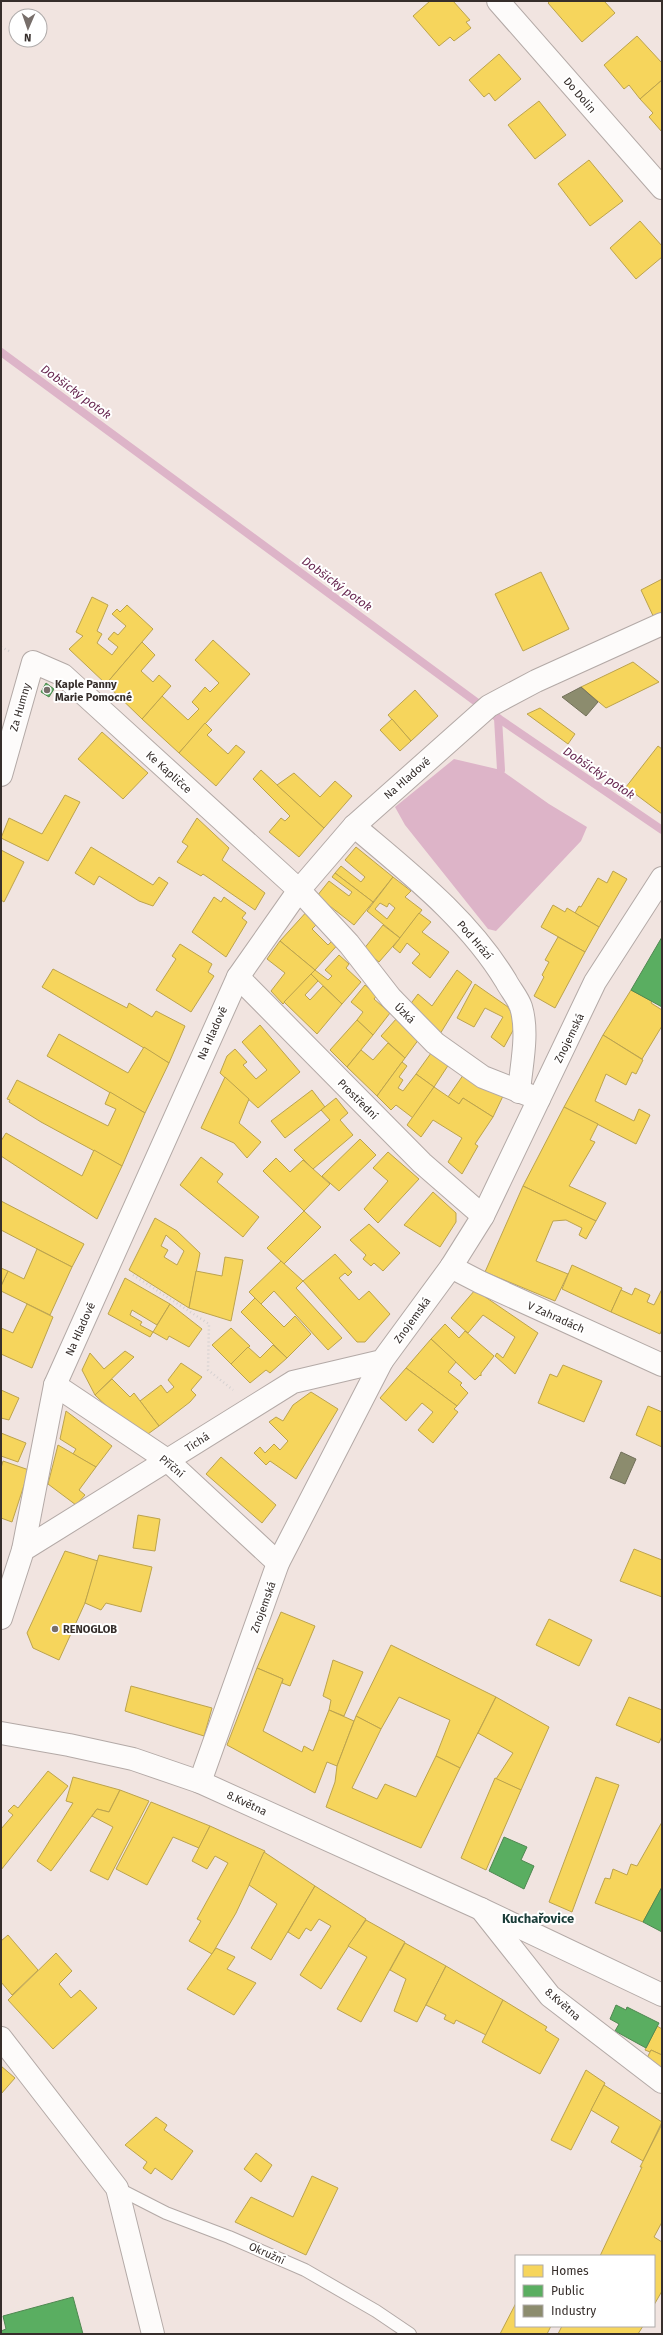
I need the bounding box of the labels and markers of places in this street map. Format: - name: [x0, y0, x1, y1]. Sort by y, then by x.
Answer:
- place label: Kaple Panny Marie Pomocné: [55, 678, 132, 704]
- marker: Kaple Panny Marie Pomocné: [42, 685, 52, 695]
- place label: RENOGLOB: [63, 1623, 117, 1636]
- marker: RENOGLOB: [50, 1624, 60, 1634]

